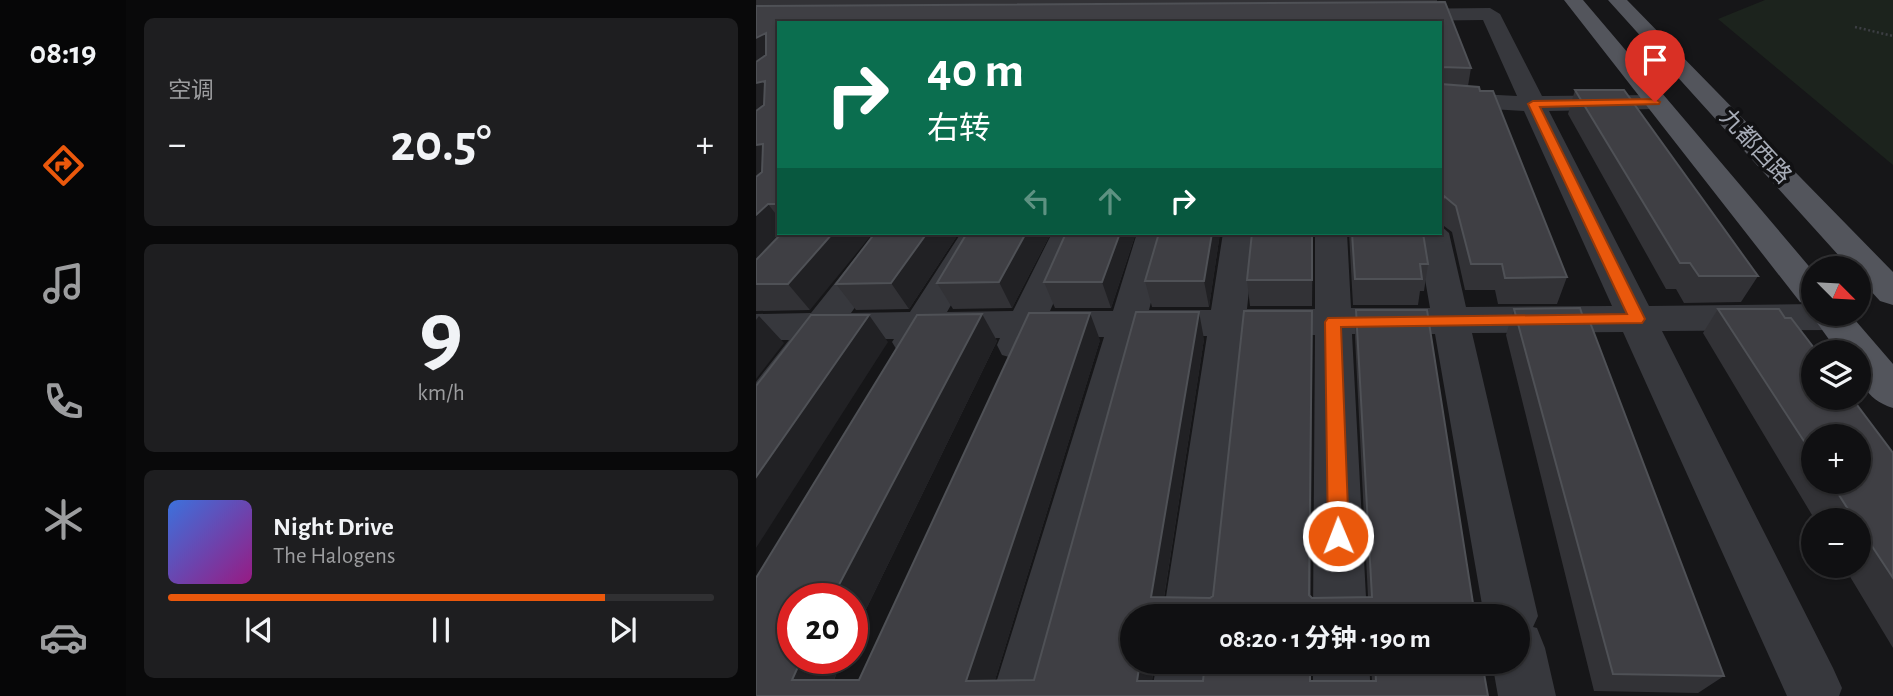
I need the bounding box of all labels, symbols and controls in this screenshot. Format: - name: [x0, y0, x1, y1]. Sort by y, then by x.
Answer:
- pin: [1625, 30, 1685, 102]
- text: 08:19: [30, 37, 96, 69]
- icon: arrive: [1636, 41, 1674, 79]
- text: 40 m: [927, 47, 1024, 96]
- icon: right: [812, 49, 903, 140]
- text: 空调: [168, 80, 214, 103]
- street label: 九都西路: [1715, 104, 1796, 188]
- text: 右转: [927, 113, 991, 145]
- text: 20.5°: [390, 118, 492, 170]
- text: −: [168, 126, 186, 164]
- text: +: [696, 126, 714, 164]
- icon: directions: [39, 141, 88, 190]
- icon: left: [1018, 182, 1056, 220]
- icon: ahead: [1091, 182, 1129, 220]
- icon: right: [1164, 182, 1202, 220]
- north arrow: [1801, 256, 1871, 326]
- map controls: [1801, 256, 1871, 578]
- icon: music: [39, 259, 88, 308]
- text: 9: [419, 289, 463, 380]
- button: layers: [1801, 340, 1871, 410]
- icon: phone: [39, 377, 88, 426]
- text: km/h: [417, 382, 465, 405]
- button: +: [1801, 424, 1871, 494]
- icon: climate: [39, 495, 88, 544]
- position arrow: [1301, 499, 1375, 573]
- button: −: [1801, 508, 1871, 578]
- text: Night Drive: [273, 514, 394, 540]
- text: The Halogens: [273, 545, 395, 568]
- speed limit sign: 20: [777, 583, 868, 674]
- icon: previous: [240, 611, 278, 649]
- icon: pause: [422, 611, 460, 649]
- icon: next: [604, 611, 642, 649]
- icon: car: [39, 613, 88, 662]
- text: 08:20 · 1 分钟 · 190 m: [1219, 626, 1431, 652]

